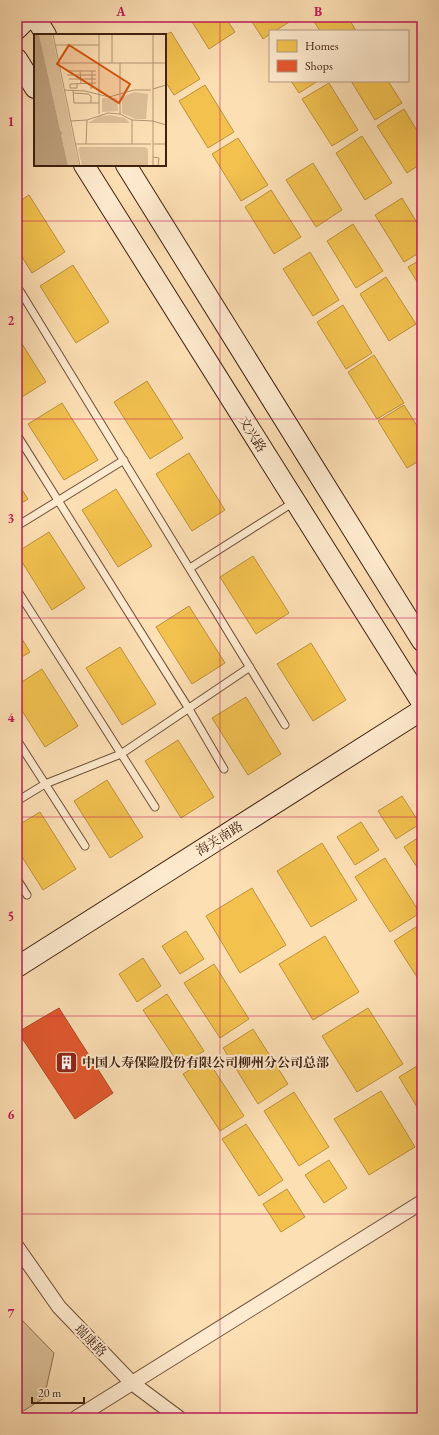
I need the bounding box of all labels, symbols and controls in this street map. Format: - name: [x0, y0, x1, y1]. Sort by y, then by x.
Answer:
- text: A: [115, 3, 126, 20]
- text: B: [314, 3, 322, 20]
- legend: [269, 30, 409, 82]
- inset map: [34, 34, 166, 166]
- text: Homes: [305, 38, 339, 54]
- text: Shops: [305, 58, 333, 74]
- text: 1: [8, 113, 15, 130]
- text: 2: [8, 312, 15, 329]
- street label: 文兴路: [235, 413, 270, 455]
- text: 3: [8, 510, 15, 527]
- text: 4: [8, 709, 15, 726]
- street label: 海关南路: [193, 817, 246, 859]
- text: 5: [8, 908, 14, 925]
- building icon: 中国人寿保险股份有限公司柳州分公司总部: [53, 1049, 79, 1075]
- place label: 中国人寿保险股份有限公司柳州分公司总部: [82, 1054, 329, 1071]
- text: 6: [8, 1106, 15, 1123]
- text: 7: [8, 1305, 15, 1322]
- street label: 瑞康路: [71, 1320, 110, 1360]
- scale bar: [32, 1379, 84, 1405]
- text: 20 m: [38, 1385, 62, 1401]

